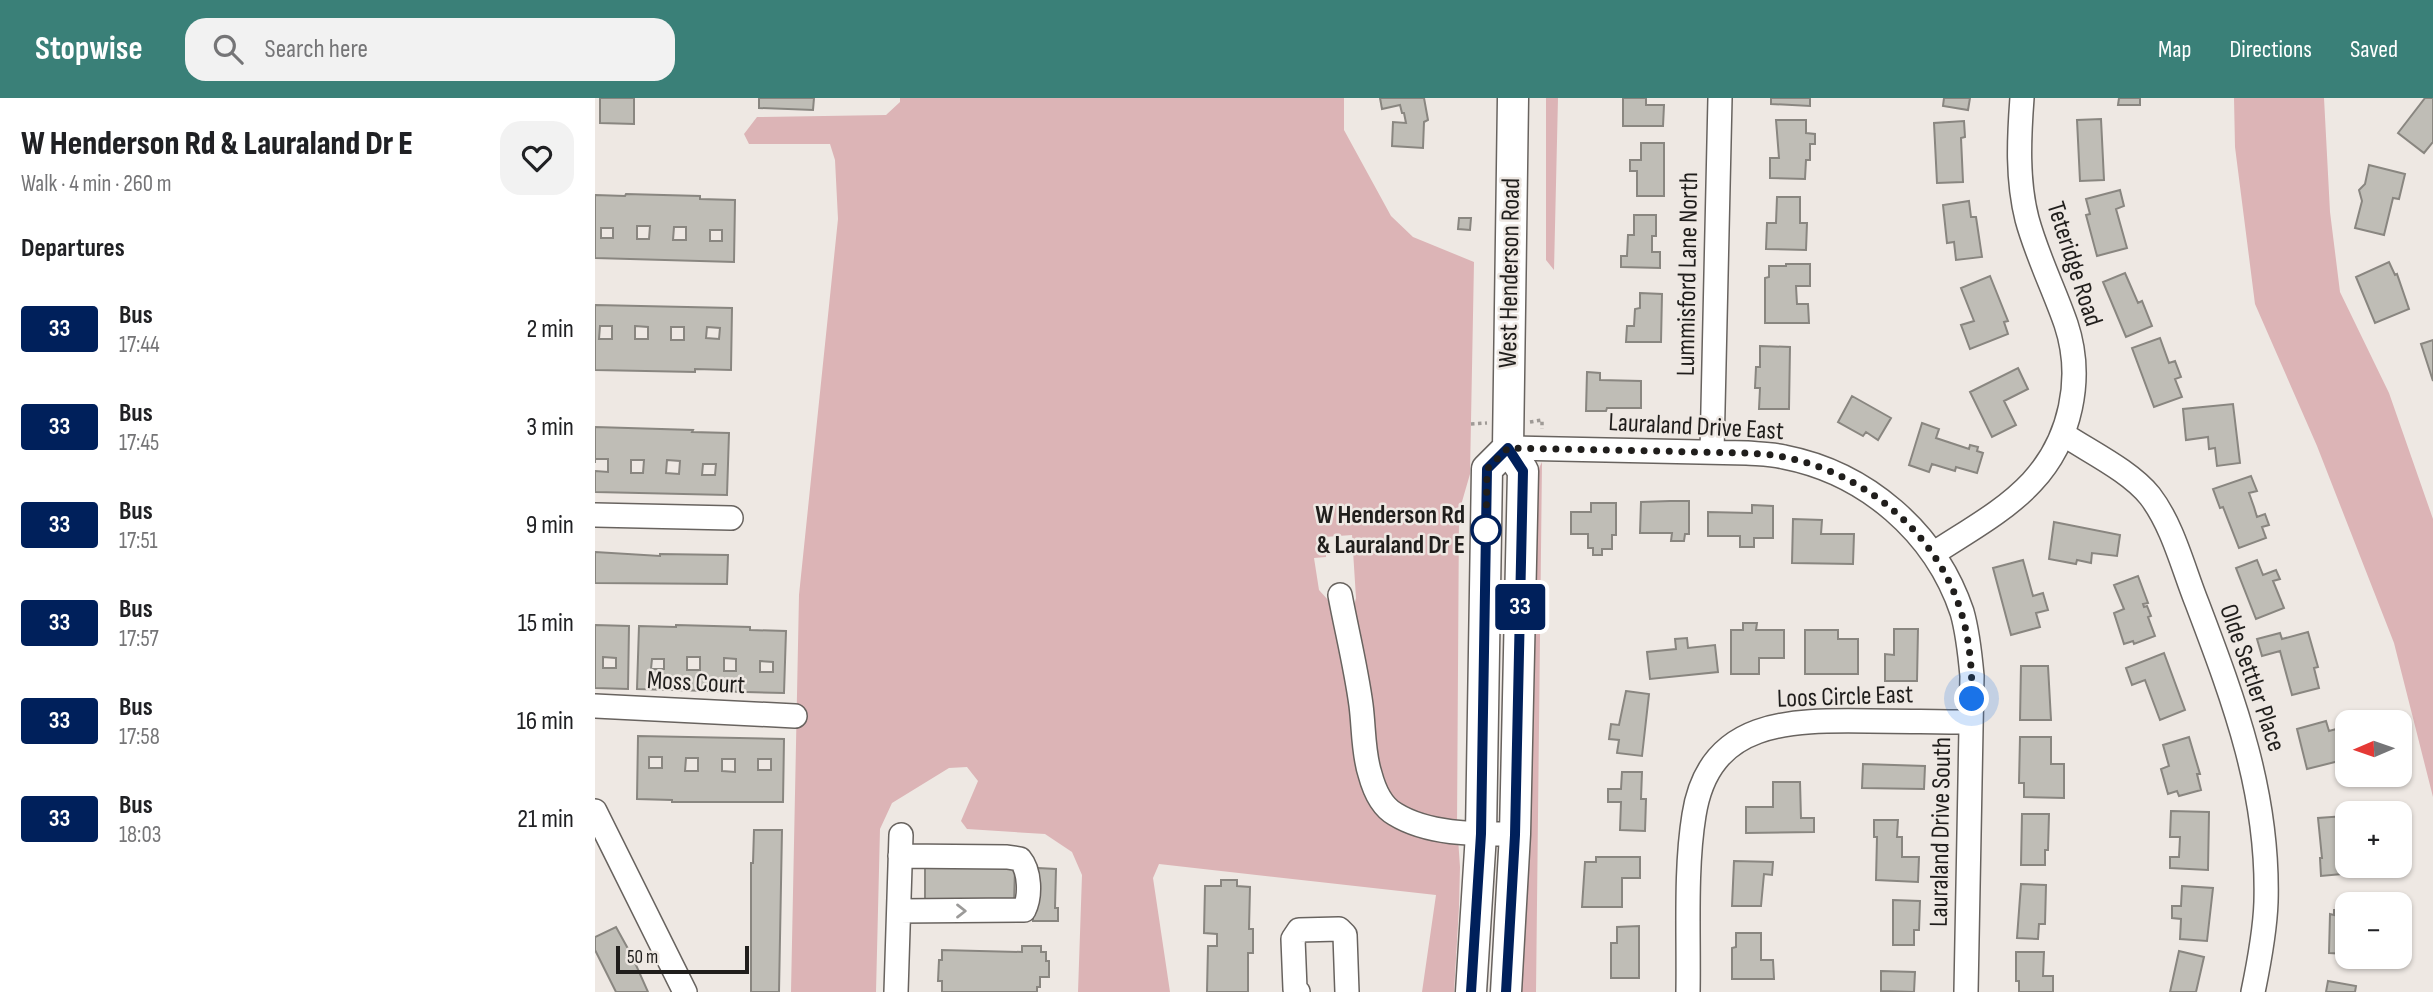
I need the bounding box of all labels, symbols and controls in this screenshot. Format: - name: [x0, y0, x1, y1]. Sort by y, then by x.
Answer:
- search box: [185, 18, 675, 81]
- text: Stopwise: [35, 29, 143, 69]
- icon: search: [209, 30, 247, 68]
- text: Search here: [265, 34, 368, 65]
- text: Map: [2158, 35, 2191, 64]
- text: Directions: [2229, 35, 2312, 64]
- text: Saved: [2350, 35, 2398, 64]
- button: heart: [500, 121, 574, 195]
- text: W Henderson Rd & Lauraland Dr E: [21, 124, 413, 164]
- text: Walk · 4 min · 260 m: [21, 170, 171, 198]
- street label: Lummisford Lane North: [1671, 172, 1705, 376]
- street label: West Henderson Road: [1493, 178, 1527, 368]
- street label: Teteridge Road: [2039, 198, 2109, 330]
- text: Departures: [21, 233, 125, 264]
- text: Bus: [119, 300, 153, 331]
- text: 33: [49, 314, 70, 343]
- text: 2 min: [526, 314, 574, 345]
- text: 17:44: [119, 331, 160, 359]
- text: Bus: [119, 398, 153, 429]
- street label: Lauraland Drive East: [1607, 407, 1785, 447]
- text: 33: [49, 412, 70, 441]
- text: 3 min: [526, 412, 574, 443]
- text: 17:45: [119, 429, 159, 457]
- text: Bus: [119, 496, 153, 527]
- place label: W Henderson Rd & Lauraland Dr E: [1315, 500, 1465, 561]
- text: 33: [49, 510, 70, 539]
- text: 9 min: [526, 510, 574, 541]
- marker: W Henderson Rd & Lauraland Dr E: [1471, 515, 1501, 545]
- text: 17:51: [119, 527, 158, 555]
- line badge: 33: [1489, 584, 1551, 630]
- text: 33: [1509, 592, 1531, 621]
- text: Bus: [119, 594, 153, 625]
- street label: Olde Settler Place: [2212, 600, 2292, 756]
- text: 33: [49, 608, 70, 637]
- text: 15 min: [518, 608, 574, 639]
- text: 17:57: [119, 625, 159, 653]
- street label: Moss Court: [646, 665, 746, 701]
- street label: Loos Circle East: [1776, 679, 1914, 715]
- your location: [1954, 681, 1989, 716]
- text: Bus: [119, 692, 153, 723]
- text: 33: [49, 706, 70, 735]
- text: 16 min: [517, 706, 574, 737]
- north arrow: [2335, 710, 2411, 788]
- map controls: [2335, 710, 2412, 969]
- text: 17:58: [119, 723, 160, 751]
- street label: Lauraland Drive South: [1924, 737, 1958, 927]
- text: Bus: [119, 790, 153, 821]
- button: +: [2335, 801, 2412, 878]
- text: 33: [49, 804, 70, 833]
- text: 21 min: [517, 804, 574, 835]
- text: 18:03: [119, 821, 161, 849]
- button: −: [2335, 892, 2412, 969]
- one-way arrow: [957, 903, 967, 919]
- scale bar: [616, 943, 749, 975]
- text: 50 m: [627, 946, 658, 969]

